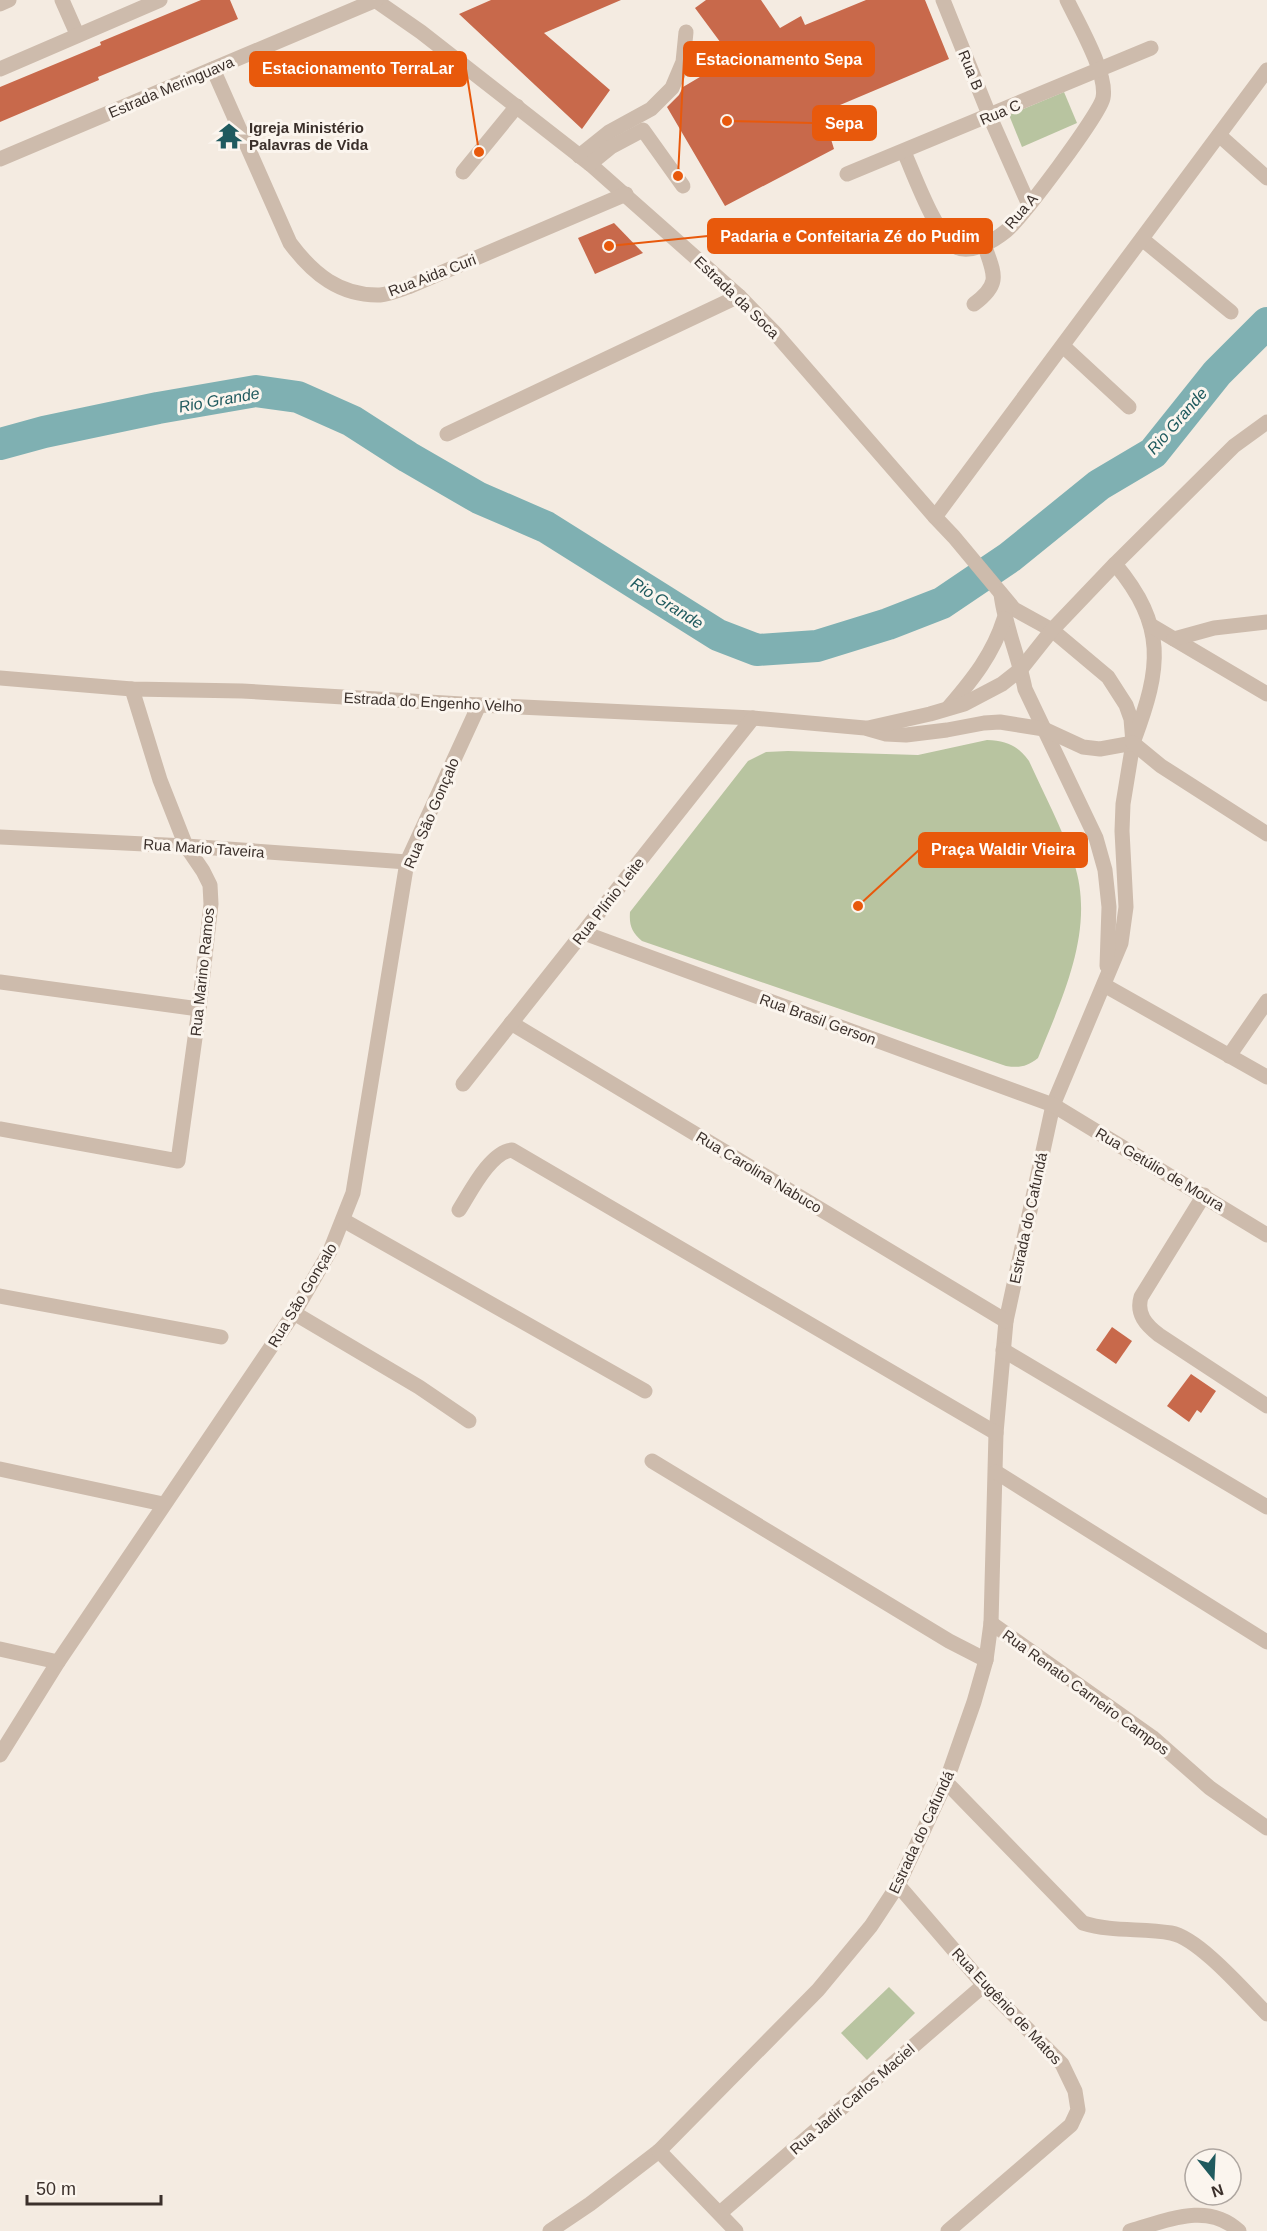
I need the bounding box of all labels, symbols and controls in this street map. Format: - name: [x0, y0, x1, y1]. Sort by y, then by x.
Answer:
- callout: Estacionamento Sepa: [684, 42, 874, 76]
- street label: Rua B: [955, 47, 987, 93]
- text: Estacionamento Sepa: [696, 51, 862, 68]
- callout: Estacionamento TerraLar: [250, 52, 466, 86]
- street label: Estrada Meringuava: [106, 53, 237, 121]
- text: Estacionamento TerraLar: [262, 60, 454, 77]
- street label: Rua C: [977, 96, 1023, 128]
- callout: Sepa: [813, 106, 876, 140]
- text: Sepa: [825, 115, 863, 132]
- place label: Igreja Ministério Palavras de Vida: [249, 119, 369, 153]
- temple icon: Igreja Ministério Palavras de Vida: [214, 121, 244, 151]
- street label: Rua A: [1001, 190, 1041, 232]
- callout: Padaria e Confeitaria Zé do Pudim: [708, 219, 992, 253]
- text: Padaria e Confeitaria Zé do Pudim: [720, 228, 980, 245]
- street label: Rua Aida Curi: [386, 250, 478, 300]
- street label: Estrada da Soca: [691, 252, 783, 342]
- water label: Rio Grande: [1144, 384, 1210, 457]
- water label: Rio Grande: [177, 385, 261, 415]
- water label: Rio Grande: [628, 574, 706, 632]
- street label: Estrada do Engenho Velho: [343, 689, 523, 715]
- street label: Rua São Gonçalo: [400, 755, 462, 871]
- callout: Praça Waldir Vieira: [919, 833, 1087, 867]
- street label: Rua Mario Taveira: [143, 835, 266, 861]
- text: Praça Waldir Vieira: [931, 841, 1075, 858]
- street label: Rua Plínio Leite: [569, 854, 647, 948]
- street label: Rua Marino Ramos: [187, 907, 217, 1037]
- street label: Rua Brasil Gerson: [758, 990, 878, 1048]
- street label: Rua Getúlio de Moura: [1093, 1124, 1228, 1214]
- street label: Rua Carolina Nabuco: [693, 1128, 825, 1216]
- street label: Estrada do Cafundá: [1006, 1150, 1050, 1285]
- street label: Rua São Gonçalo: [264, 1240, 340, 1350]
- street label: Rua Renato Carneiro Campos: [999, 1626, 1173, 1758]
- street label: Estrada do Cafundá: [885, 1767, 957, 1896]
- street label: Rua Eugênio de Matos: [949, 1944, 1065, 2068]
- street label: Rua Jadir Carlos Maciel: [786, 2040, 918, 2158]
- north arrow: [1183, 2147, 1243, 2207]
- scale bar: [27, 2168, 160, 2206]
- text: 50 m: [36, 2179, 76, 2199]
- text: N: [1209, 2181, 1226, 2201]

